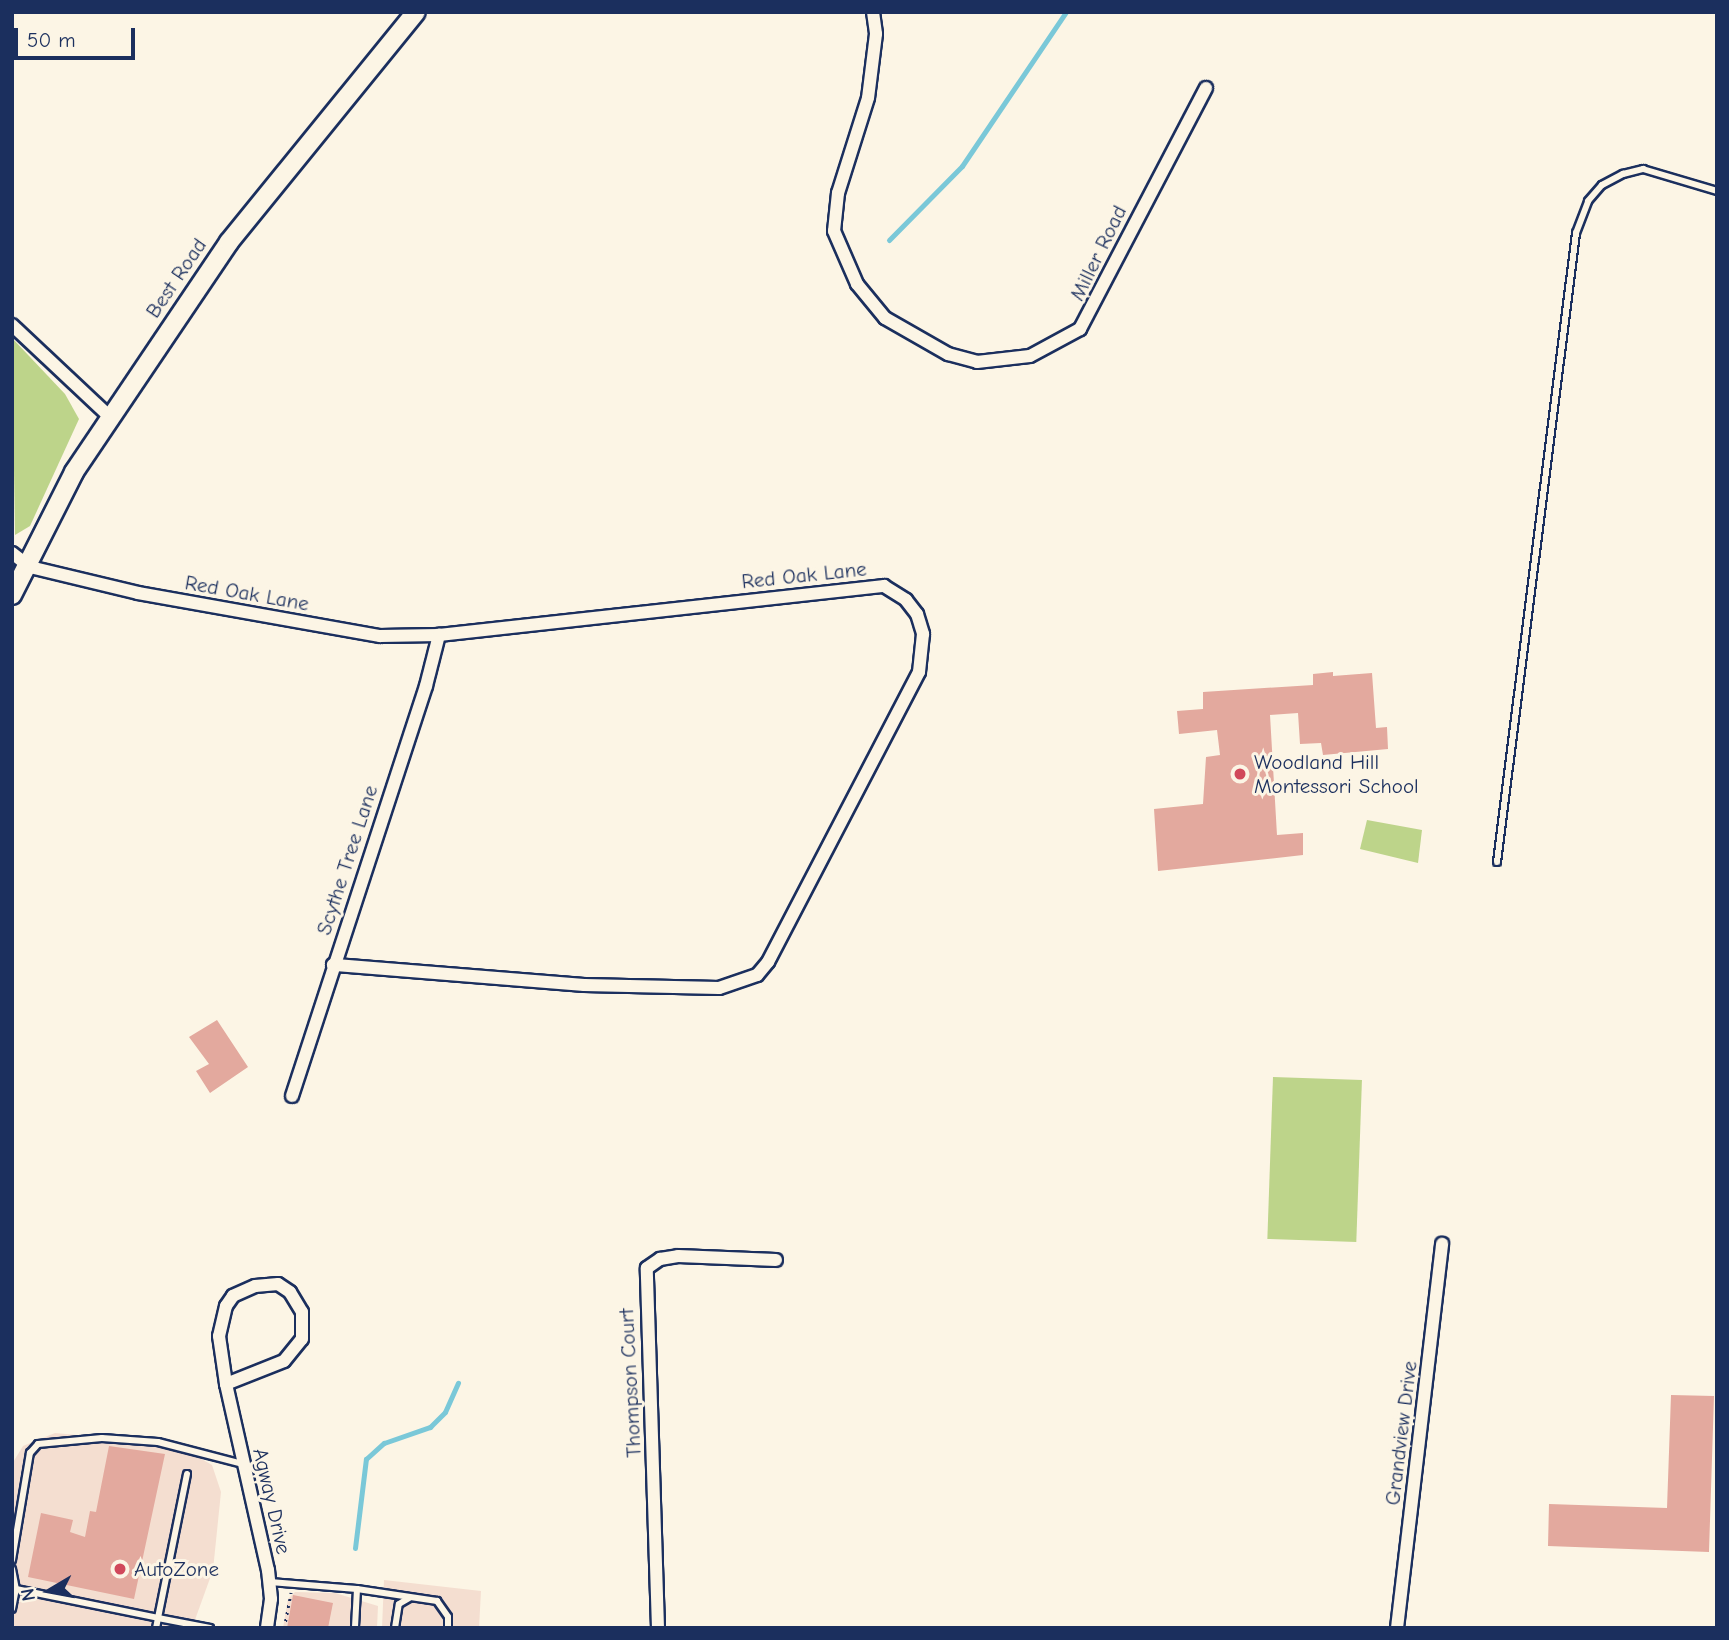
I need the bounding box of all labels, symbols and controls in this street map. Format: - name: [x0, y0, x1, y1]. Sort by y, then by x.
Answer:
- scale bar: [18, 14, 138, 58]
- text: 50 m: [27, 28, 76, 52]
- street label: Miller Road: [1064, 201, 1132, 305]
- street label: Best Road: [140, 233, 212, 323]
- street label: Red Oak Lane: [740, 556, 868, 594]
- street label: Red Oak Lane: [183, 570, 311, 616]
- place label: Woodland Hill Montessori School: [1254, 749, 1419, 799]
- marker: Woodland Hill Montessori School: [1232, 766, 1248, 782]
- street label: Scythe Tree Lane: [311, 782, 383, 938]
- street label: Thompson Court: [614, 1308, 646, 1458]
- street label: Grandview Drive: [1380, 1359, 1422, 1507]
- street label: Agway Drive: [248, 1446, 296, 1556]
- north arrow: [14, 1556, 84, 1626]
- place label: AutoZone: [134, 1556, 219, 1582]
- marker: AutoZone: [112, 1561, 128, 1577]
- text: N: [16, 1587, 40, 1603]

